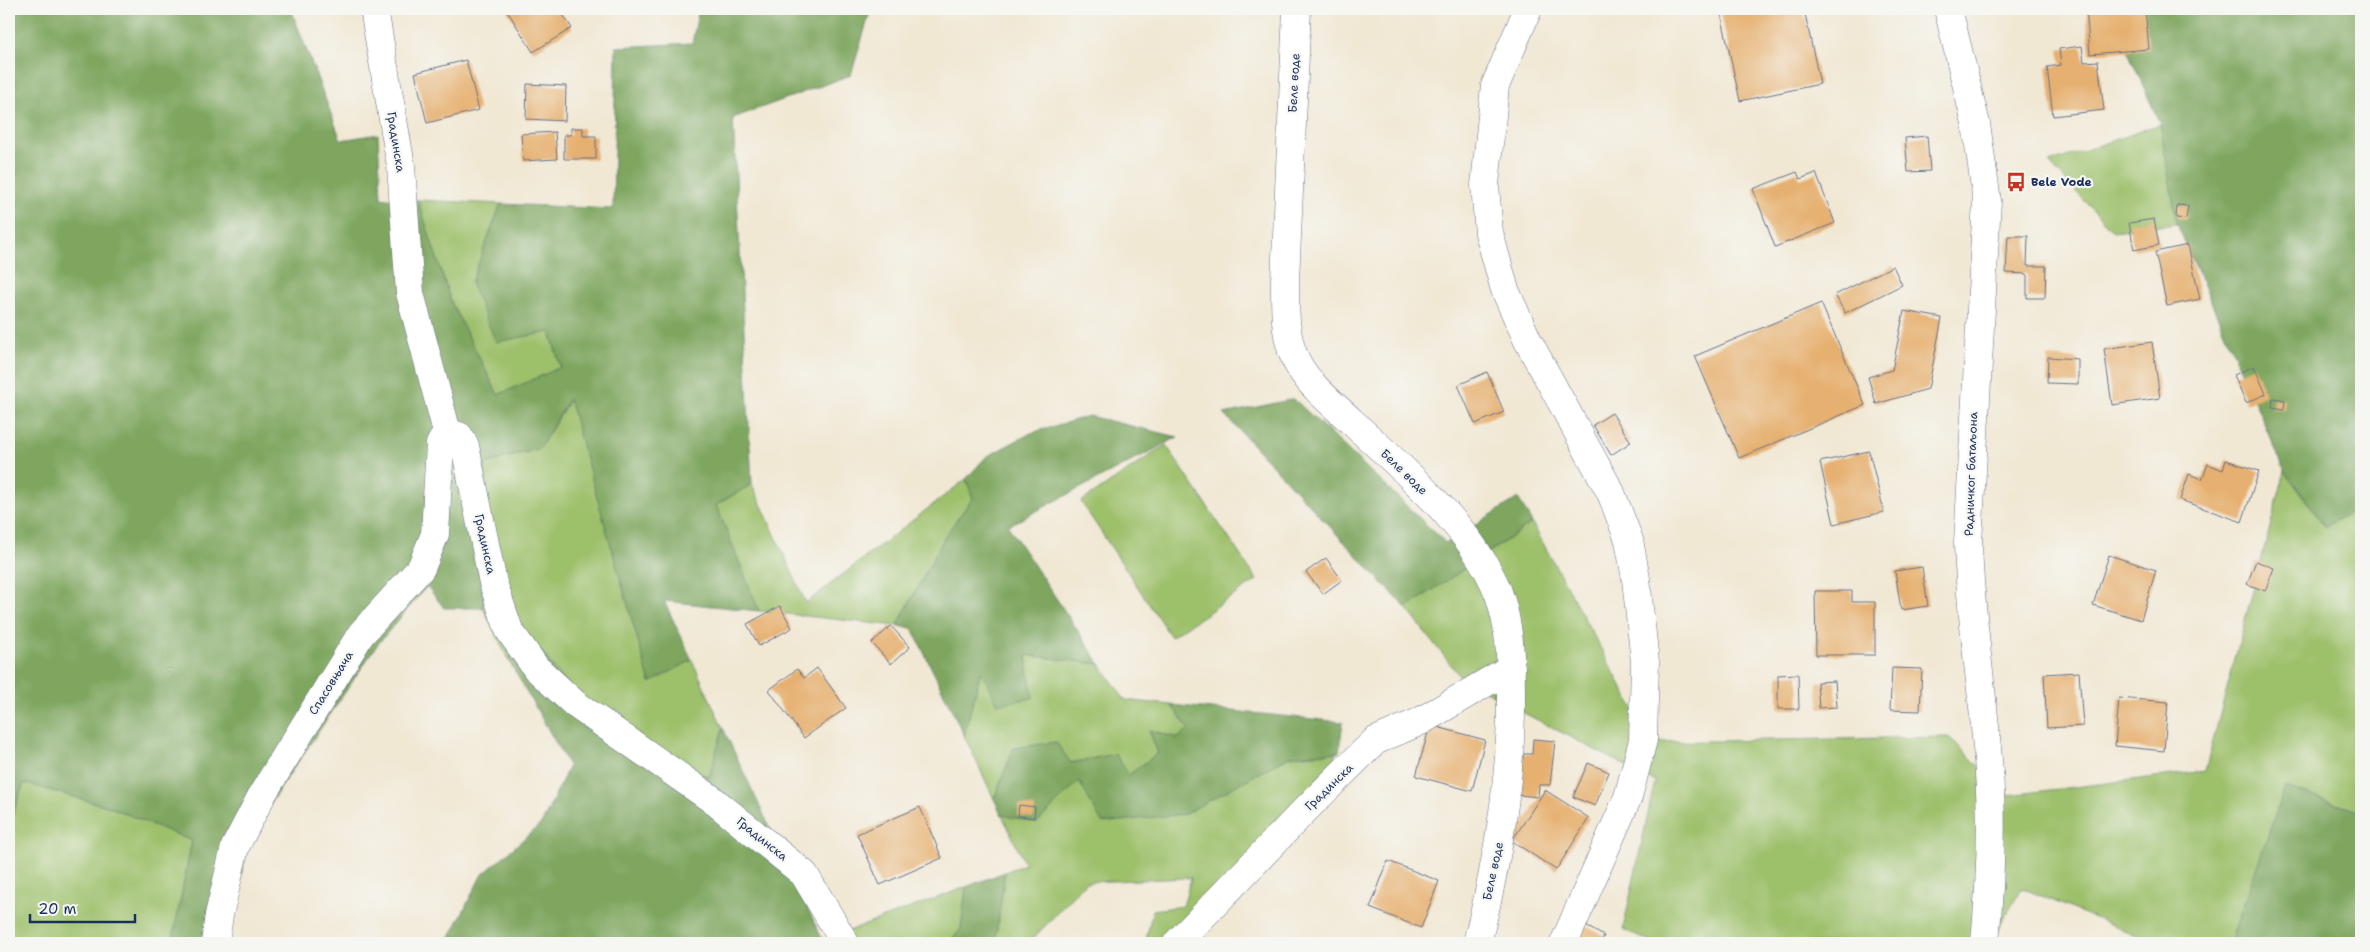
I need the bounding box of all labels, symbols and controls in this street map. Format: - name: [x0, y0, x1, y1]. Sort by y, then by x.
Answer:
- street label: Беле воде: [1284, 53, 1304, 113]
- street label: Градинска: [383, 111, 409, 174]
- bus stop icon: Bele Vode: [2005, 171, 2027, 193]
- place label: Bele Vode: [2031, 174, 2092, 190]
- street label: Радничког батаљона: [1961, 411, 1981, 536]
- street label: Беле воде: [1377, 446, 1431, 499]
- street label: Градинска: [471, 512, 499, 576]
- street label: Спасовњача: [305, 648, 357, 718]
- street label: Градинска: [1301, 760, 1357, 814]
- street label: Градинска: [733, 814, 791, 865]
- street label: Беле воде: [1479, 840, 1507, 902]
- scale bar: [30, 892, 135, 924]
- text: 20 m: [38, 899, 77, 919]

